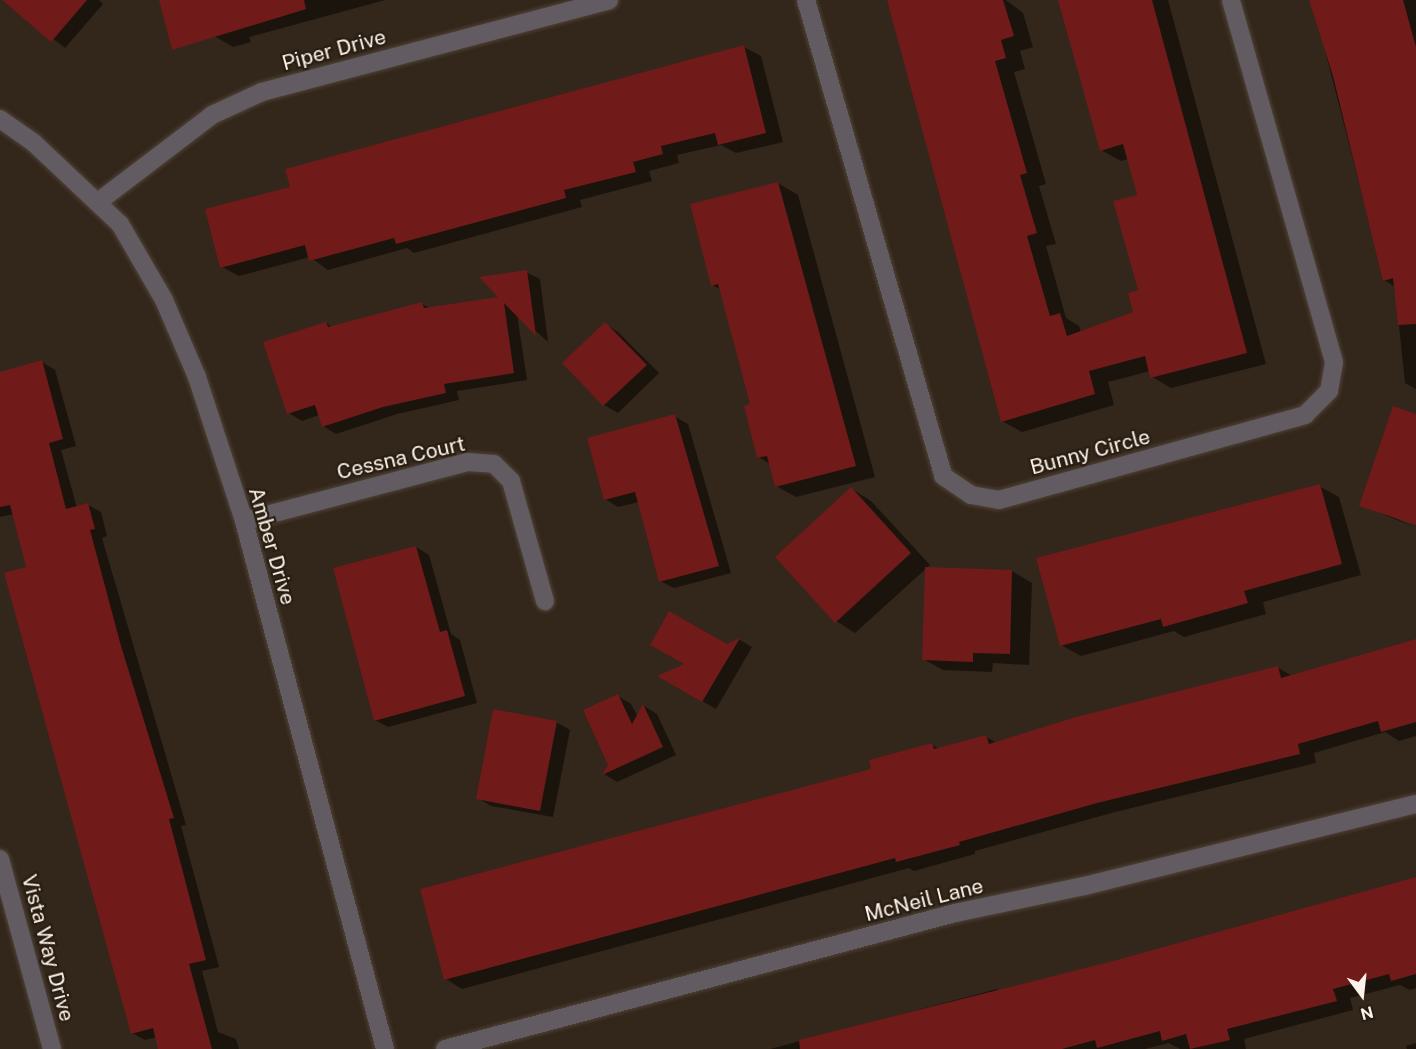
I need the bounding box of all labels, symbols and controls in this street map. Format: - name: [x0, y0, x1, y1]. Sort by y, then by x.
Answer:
- street label: Piper Drive: [279, 24, 389, 76]
- street label: Bunny Circle: [1027, 424, 1153, 480]
- street label: Cessna Court: [334, 431, 468, 485]
- street label: Amber Drive: [243, 484, 301, 608]
- street label: Vista Way Drive: [16, 872, 80, 1024]
- street label: McNeil Lane: [862, 873, 986, 927]
- north arrow: [1332, 965, 1392, 1025]
- text: N: [1358, 1002, 1375, 1024]

